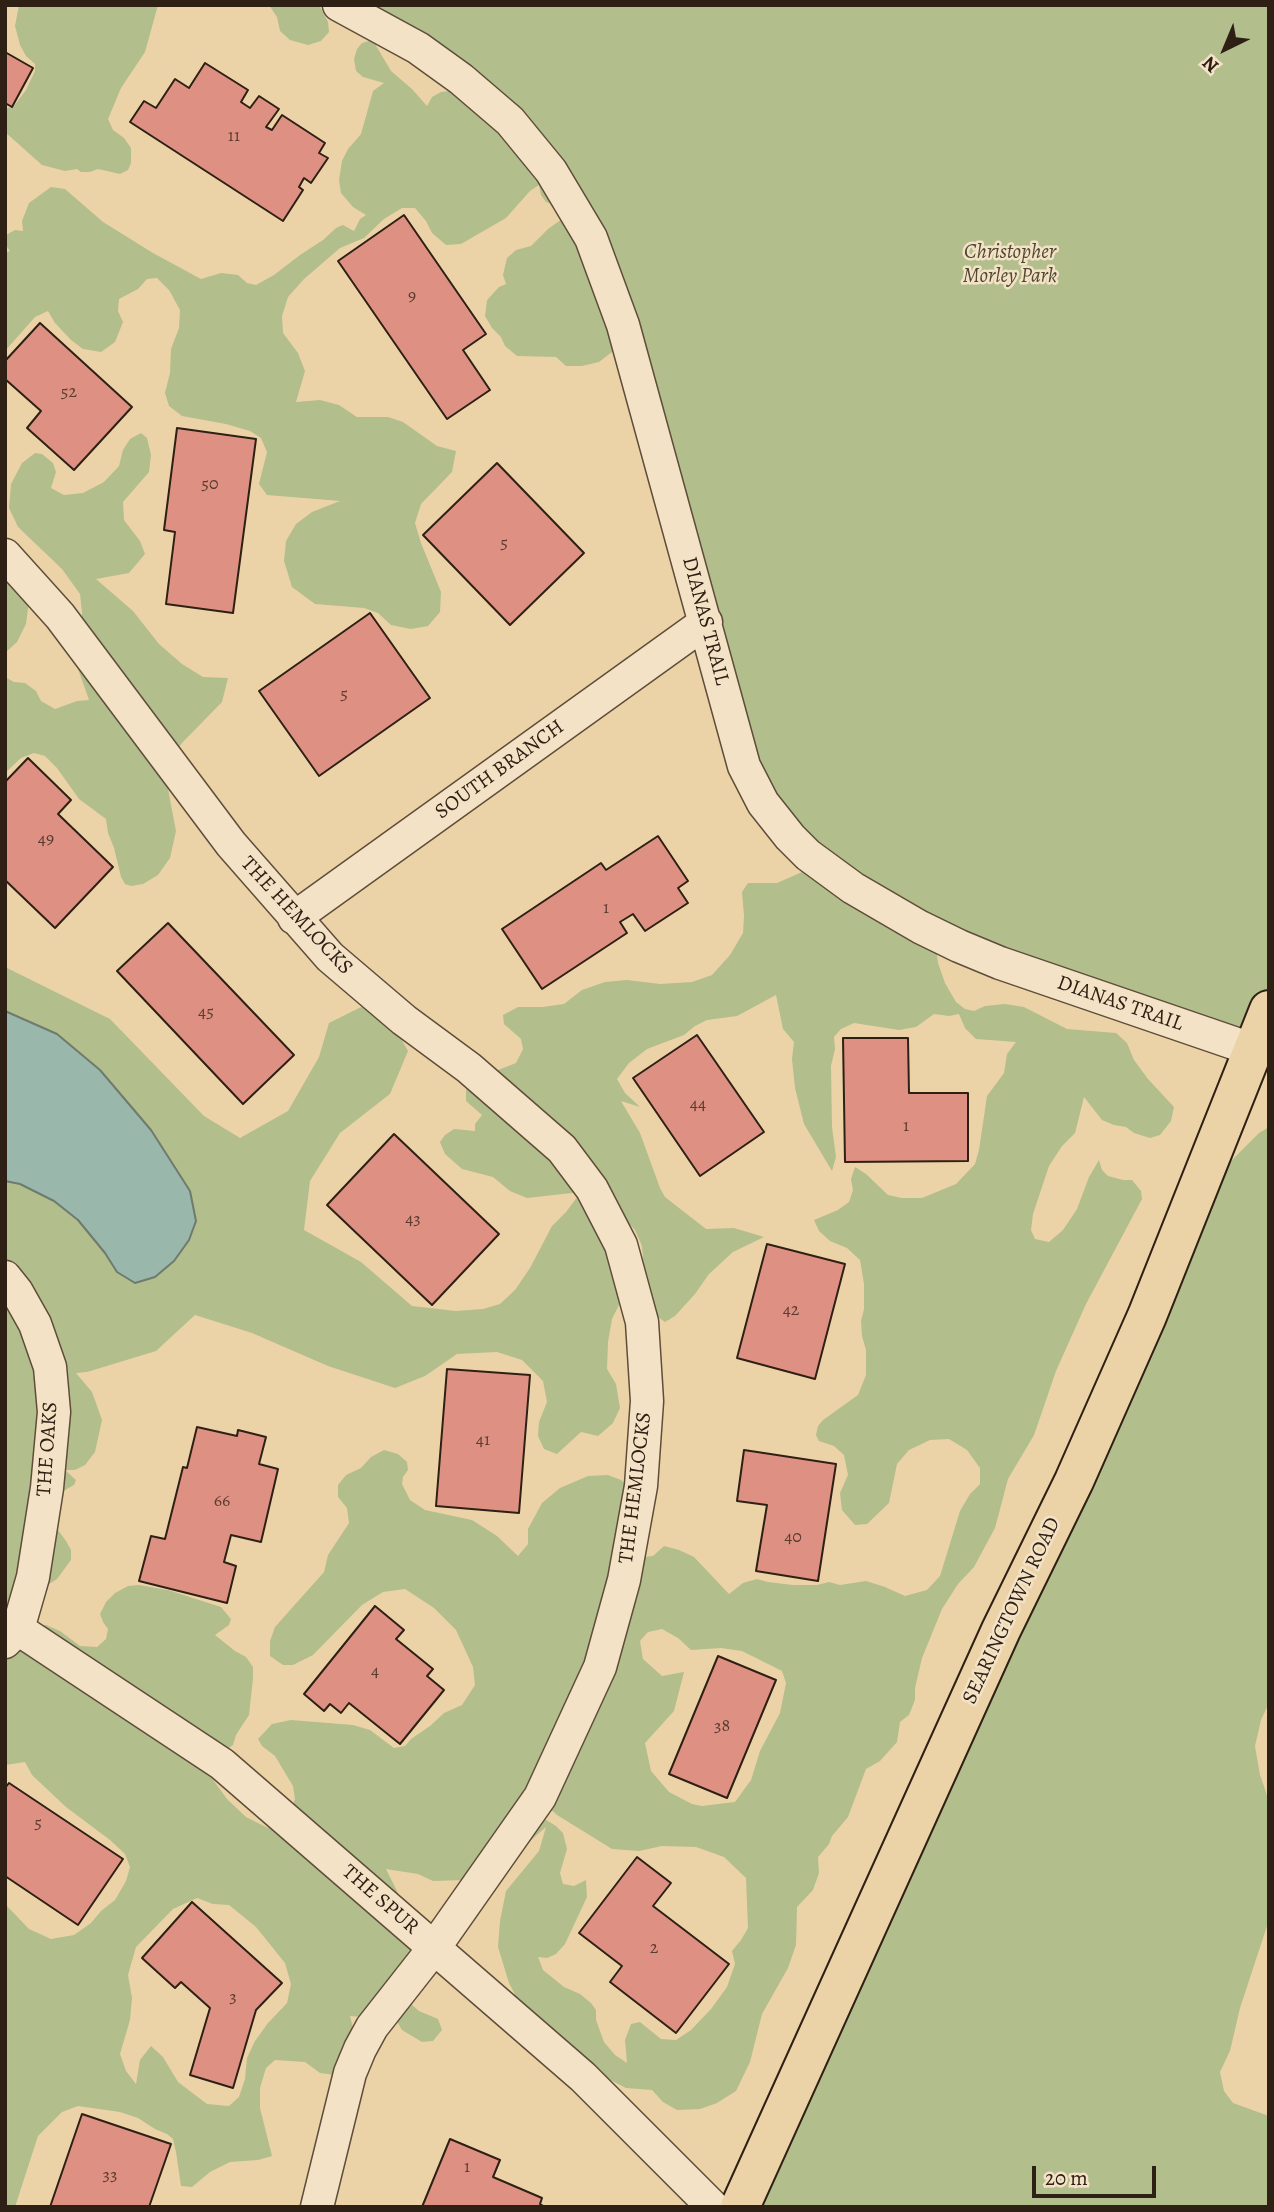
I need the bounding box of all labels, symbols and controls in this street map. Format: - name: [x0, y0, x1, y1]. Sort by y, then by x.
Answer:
- north arrow: [1190, 14, 1260, 84]
- text: N: [1197, 50, 1225, 79]
- house number: 11: [228, 126, 240, 148]
- park label: Christopher Morley Park: [963, 240, 1057, 290]
- house number: 9: [408, 286, 416, 308]
- house number: 52: [61, 382, 77, 404]
- house number: 50: [201, 474, 219, 496]
- house number: 5: [500, 533, 508, 555]
- street label: DIANAS TRAIL: [676, 554, 734, 688]
- house number: 5: [340, 684, 348, 706]
- street label: SOUTH BRANCH: [431, 715, 569, 825]
- house number: 49: [38, 829, 54, 851]
- street label: THE HEMLOCKS: [235, 852, 357, 980]
- house number: 1: [603, 898, 609, 920]
- street label: DIANAS TRAIL: [1054, 971, 1186, 1037]
- house number: 45: [198, 1002, 214, 1024]
- house number: 44: [690, 1094, 706, 1116]
- house number: 1: [903, 1116, 909, 1138]
- house number: 43: [405, 1209, 421, 1231]
- house number: 42: [783, 1300, 799, 1322]
- street label: THE OAKS: [32, 1401, 64, 1497]
- street label: THE HEMLOCKS: [614, 1411, 658, 1565]
- house number: 41: [476, 1430, 490, 1452]
- house number: 66: [214, 1491, 230, 1513]
- street label: SEARINGTOWN ROAD: [958, 1514, 1066, 1708]
- house number: 40: [784, 1527, 802, 1549]
- house number: 4: [371, 1661, 379, 1683]
- house number: 38: [714, 1716, 730, 1738]
- house number: 5: [34, 1813, 42, 1835]
- street label: THE SPUR: [336, 1860, 424, 1940]
- house number: 2: [650, 1938, 658, 1960]
- house number: 3: [229, 1987, 237, 2009]
- scale bar: [1036, 2152, 1160, 2196]
- house number: 1: [464, 2157, 470, 2179]
- text: 20 m: [1045, 2164, 1088, 2192]
- house number: 33: [103, 2165, 117, 2187]

